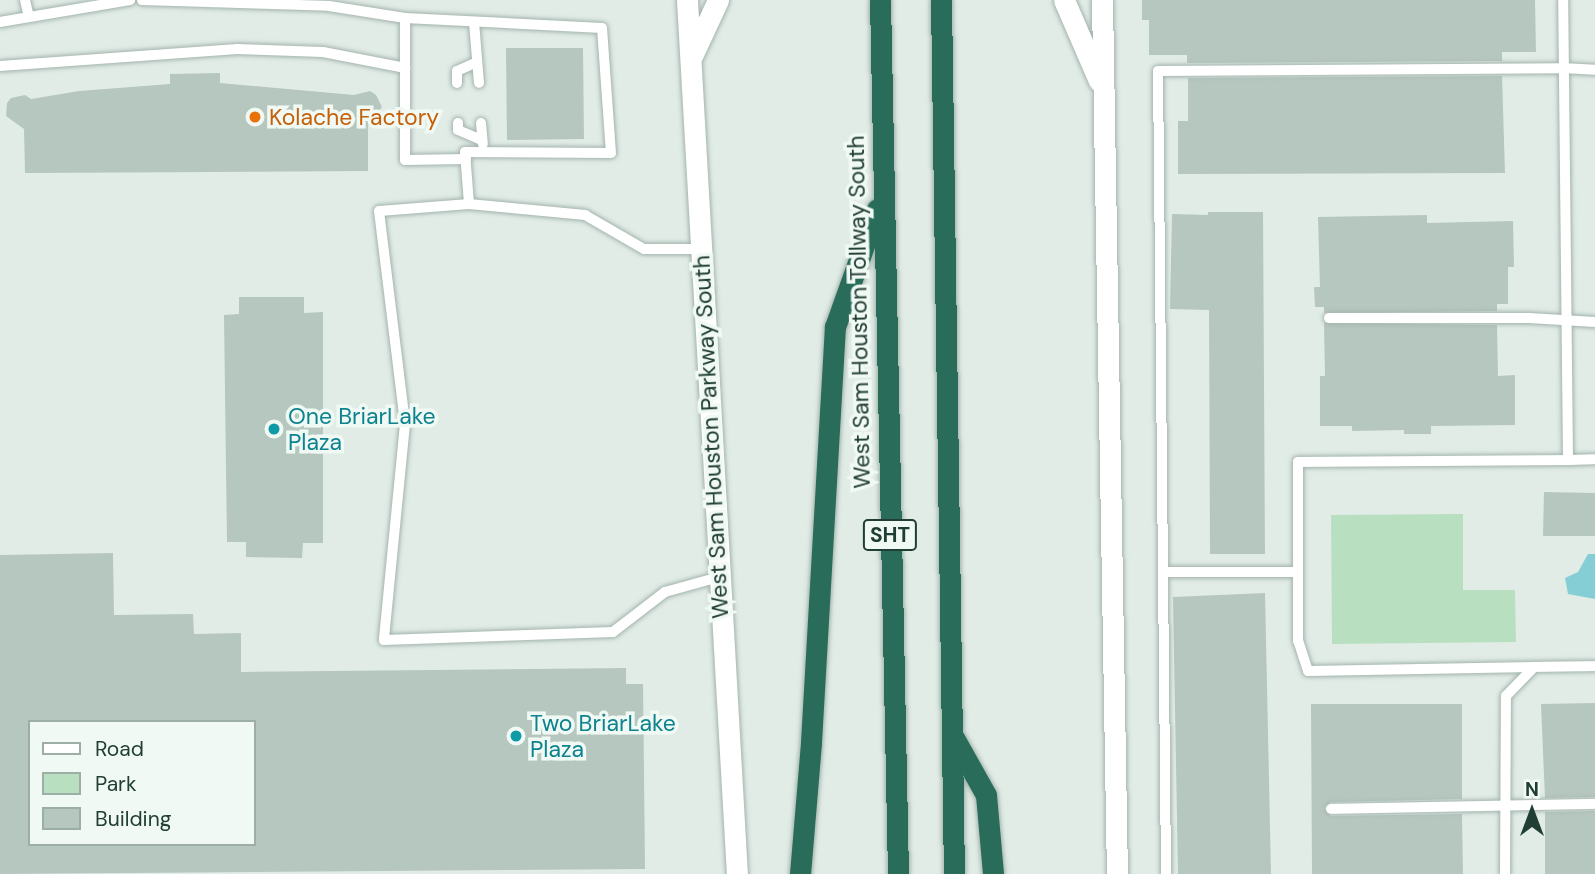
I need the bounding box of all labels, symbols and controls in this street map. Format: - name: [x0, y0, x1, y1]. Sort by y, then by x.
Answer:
- place label: Kolache Factory: [269, 103, 439, 131]
- marker: Kolache Factory: [247, 109, 263, 125]
- street label: West Sam Houston Tollway South: [842, 135, 876, 489]
- street label: West Sam Houston Parkway South: [688, 255, 734, 619]
- place label: One BriarLake Plaza: [288, 402, 436, 456]
- marker: One BriarLake Plaza: [266, 421, 282, 437]
- road number: SHT: [862, 518, 918, 552]
- place label: Two BriarLake Plaza: [530, 709, 676, 763]
- legend: [28, 720, 256, 846]
- marker: Two BriarLake Plaza: [508, 728, 524, 744]
- text: Road: [95, 735, 144, 763]
- text: Park: [95, 770, 136, 798]
- north arrow: [1497, 776, 1567, 846]
- text: N: [1525, 777, 1539, 802]
- text: Building: [95, 805, 171, 833]

